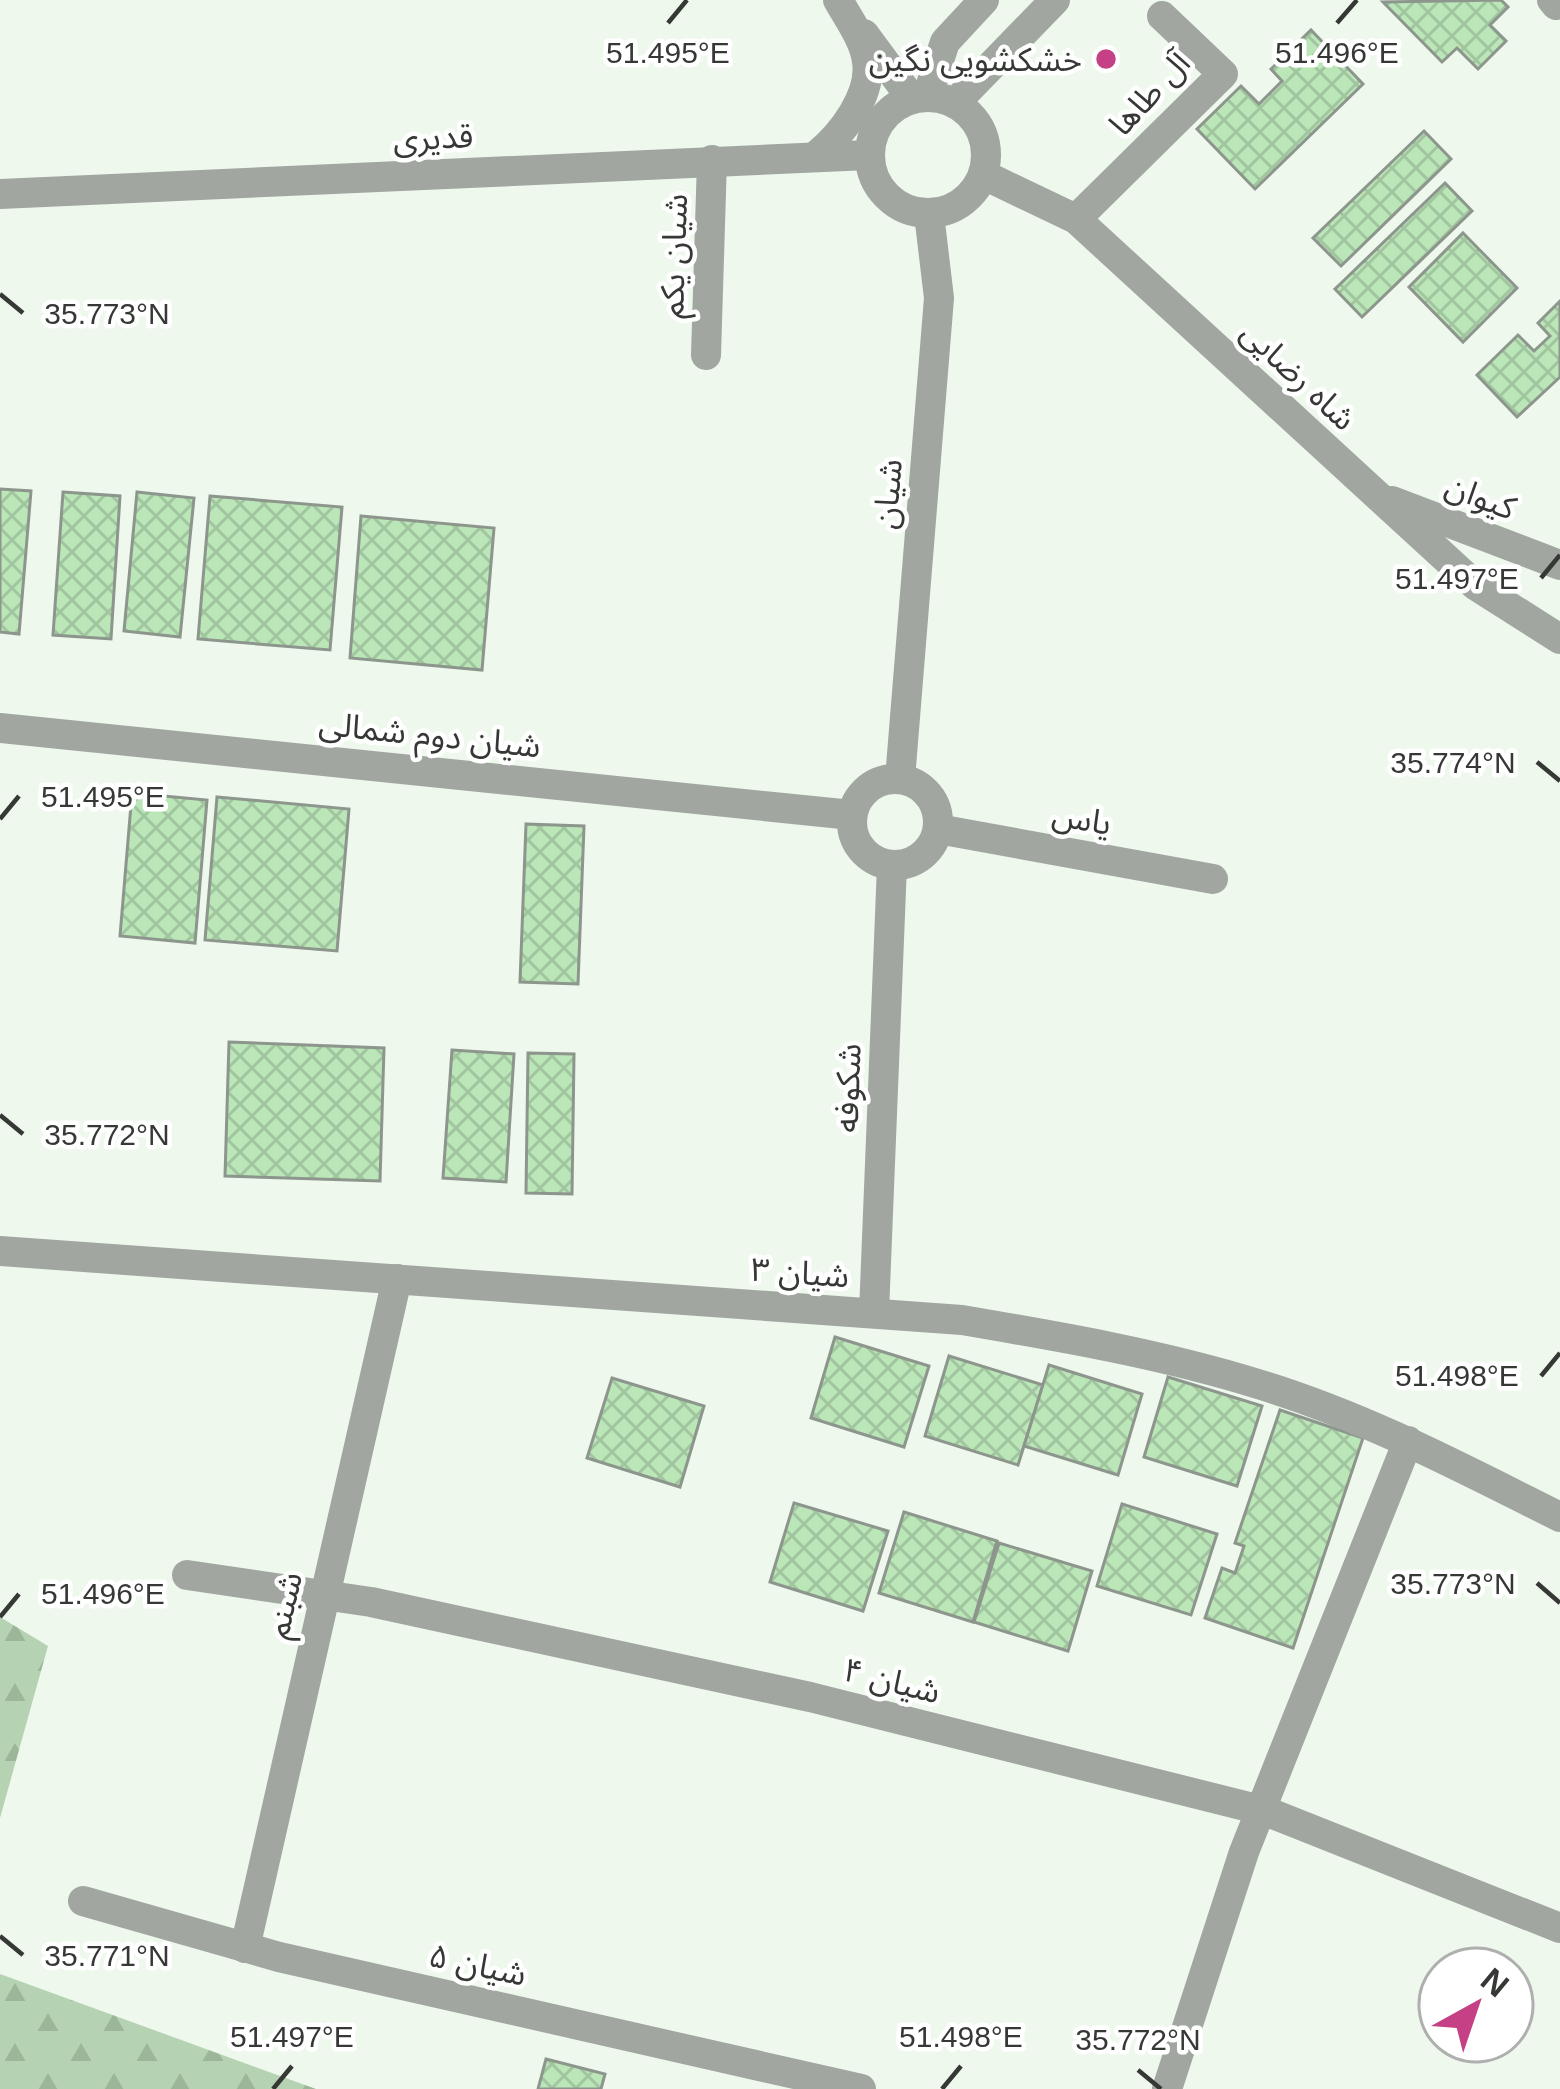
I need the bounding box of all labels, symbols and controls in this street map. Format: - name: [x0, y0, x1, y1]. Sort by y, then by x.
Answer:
- text: 51.495°E: [606, 36, 730, 69]
- text: 51.496°E: [1275, 36, 1399, 69]
- place label: خشکشویی نگین: [869, 41, 1082, 79]
- street label: آل طاها: [1102, 43, 1198, 143]
- marker: خشکشویی نگین: [1093, 46, 1119, 72]
- street label: قدیری: [392, 117, 474, 159]
- street label: شیان یکم: [653, 193, 701, 319]
- text: 35.773°N: [44, 297, 170, 330]
- street label: شاه رضایی: [1233, 313, 1363, 438]
- street label: شیان: [866, 457, 910, 531]
- street label: کیوان: [1440, 466, 1521, 528]
- text: 51.497°E: [1395, 562, 1519, 595]
- street label: شیان دوم شمالی: [317, 704, 543, 770]
- text: 35.774°N: [1390, 746, 1516, 779]
- text: 51.495°E: [41, 780, 165, 813]
- street label: یاس: [1049, 795, 1114, 843]
- street label: شکوفه: [827, 1043, 869, 1133]
- text: 35.772°N: [44, 1118, 170, 1151]
- street label: شیان ۳: [749, 1251, 850, 1295]
- text: 51.498°E: [1395, 1359, 1519, 1392]
- text: 35.773°N: [1390, 1567, 1516, 1600]
- street label: شبنم: [258, 1568, 316, 1644]
- text: 51.496°E: [41, 1577, 165, 1610]
- street label: شیان ۴: [839, 1651, 944, 1711]
- street label: شیان ۵: [426, 1936, 530, 1994]
- text: 35.771°N: [44, 1939, 170, 1972]
- north arrow: [1416, 1945, 1536, 2065]
- text: N: [1474, 1961, 1516, 2004]
- text: 51.497°E: [230, 2020, 354, 2053]
- text: 51.498°E: [899, 2020, 1023, 2053]
- text: 35.772°N: [1075, 2023, 1201, 2056]

